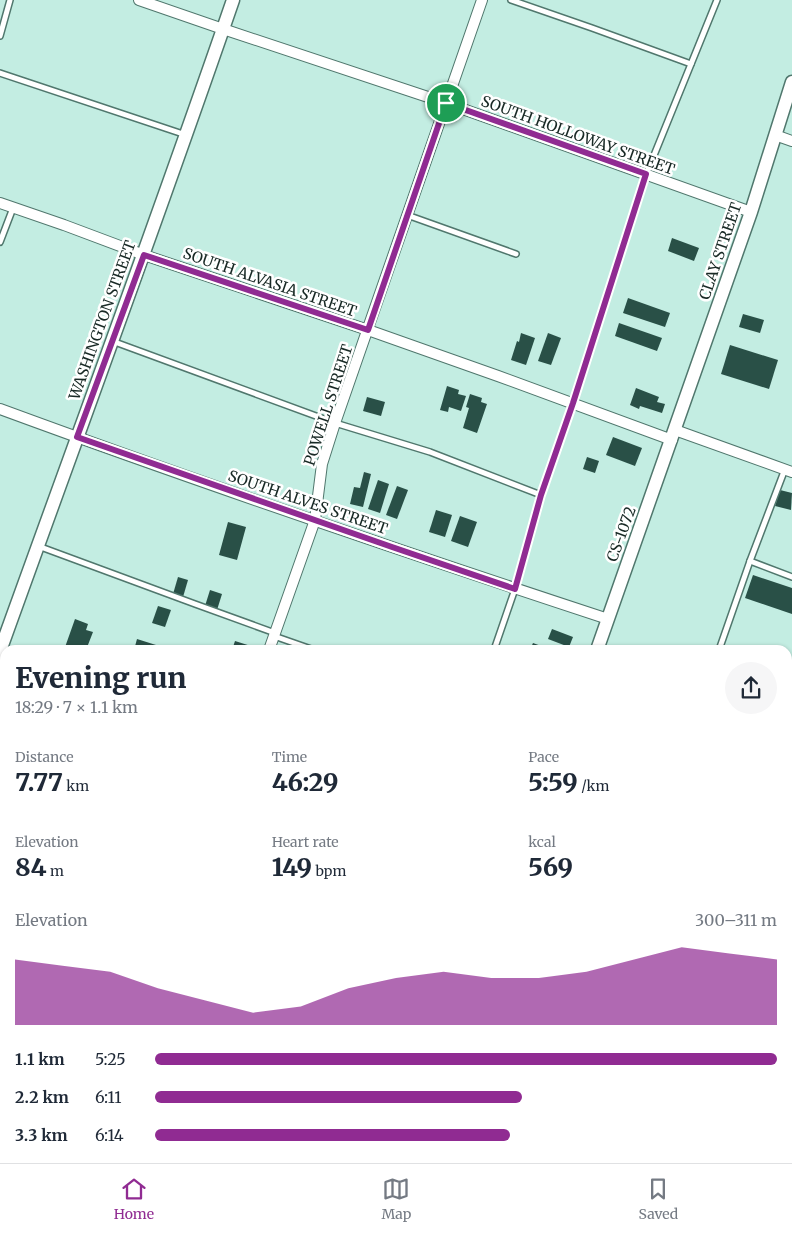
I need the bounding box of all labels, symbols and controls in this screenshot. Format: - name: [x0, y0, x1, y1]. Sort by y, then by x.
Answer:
- pin: [425, 82, 467, 124]
- icon: arrive: [432, 89, 460, 117]
- street label: SOUTH HOLLOWAY STREET: [479, 91, 678, 179]
- street label: CLAY STREET: [695, 199, 746, 302]
- street label: WASHINGTON STREET: [64, 237, 140, 403]
- street label: SOUTH ALVASIA STREET: [181, 243, 360, 321]
- street label: POWELL STREET: [299, 341, 357, 468]
- street label: SOUTH ALVES STREET: [226, 466, 391, 538]
- street label: CS-1072: [602, 504, 640, 564]
- text: Evening run: [15, 660, 186, 696]
- button: share: [725, 662, 777, 714]
- text: 18:29 · 7 × 1.1 km: [15, 697, 138, 717]
- text: Distance: [15, 748, 74, 766]
- text: Time: [272, 748, 307, 766]
- text: Pace: [528, 748, 559, 766]
- text: 7.77: [15, 766, 63, 798]
- text: 46:29: [272, 766, 339, 798]
- text: 5:59: [528, 766, 578, 798]
- text: km: [63, 777, 89, 795]
- text: /km: [578, 777, 609, 795]
- text: Elevation: [15, 833, 79, 851]
- text: Heart rate: [272, 833, 339, 851]
- text: kcal: [528, 833, 556, 851]
- text: 84: [15, 851, 47, 883]
- text: 149: [272, 851, 312, 883]
- text: 569: [528, 851, 573, 883]
- text: m: [47, 862, 64, 880]
- text: bpm: [312, 862, 346, 880]
- text: Elevation: [15, 910, 88, 930]
- text: 300–311 m: [695, 910, 777, 930]
- text: 1.1 km: [15, 1049, 65, 1069]
- text: 5:25: [95, 1049, 126, 1069]
- text: 2.2 km: [15, 1087, 69, 1107]
- text: 6:11: [95, 1087, 121, 1107]
- text: 3.3 km: [15, 1125, 68, 1145]
- text: 6:14: [95, 1125, 124, 1145]
- tab: Home: [114, 1175, 154, 1223]
- tab: Map: [381, 1175, 411, 1223]
- tab: Saved: [639, 1175, 678, 1223]

